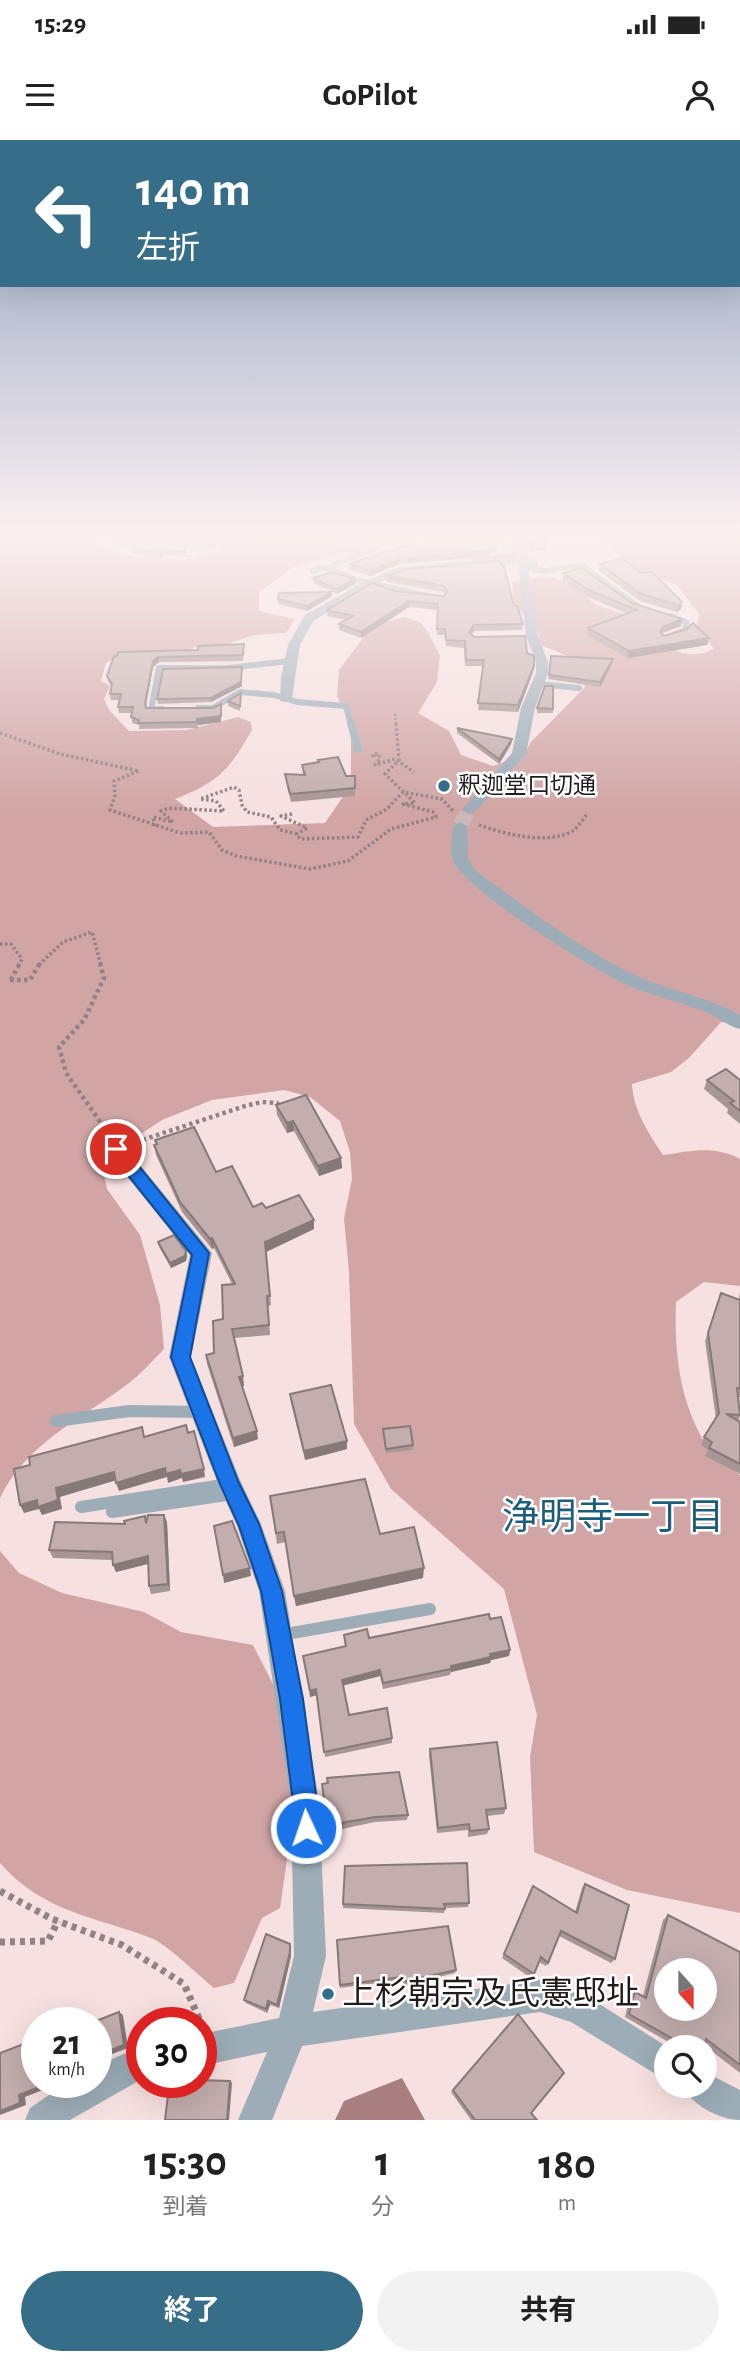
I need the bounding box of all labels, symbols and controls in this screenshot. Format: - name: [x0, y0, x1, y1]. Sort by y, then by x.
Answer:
- text: 15:29: [35, 11, 86, 37]
- icon: menu: [21, 76, 59, 114]
- icon: person: [681, 76, 719, 114]
- text: GoPilot: [323, 79, 417, 111]
- text: 140 m: [136, 166, 251, 215]
- icon: left: [21, 168, 112, 259]
- text: 左折: [136, 232, 200, 264]
- place label: 釈迦堂口切通: [458, 773, 596, 798]
- marker: 釈迦堂口切通: [436, 778, 452, 794]
- pin: [86, 1119, 146, 1179]
- icon: arrive: [97, 1130, 135, 1168]
- district label: 浄明寺一丁目: [502, 1497, 724, 1536]
- position arrow: [269, 1791, 343, 1865]
- north arrow: [654, 1958, 718, 2021]
- map controls: [654, 1958, 717, 2098]
- place label: 上杉朝宗及氏憲邸址: [342, 1976, 639, 2011]
- marker: 上杉朝宗及氏憲邸址: [320, 1986, 336, 2002]
- speed limit sign: 30: [126, 2007, 217, 2098]
- text: 21: [52, 2026, 81, 2061]
- button: search: [654, 2035, 717, 2098]
- text: km/h: [48, 2061, 85, 2079]
- text: 15:30: [144, 2141, 227, 2183]
- text: 1: [375, 2141, 390, 2183]
- text: 180: [538, 2144, 596, 2186]
- text: m: [558, 2192, 576, 2215]
- text: 到着: [163, 2196, 209, 2219]
- text: 分: [371, 2196, 394, 2219]
- button: 終了: [21, 2271, 363, 2351]
- button: 共有: [377, 2271, 719, 2351]

